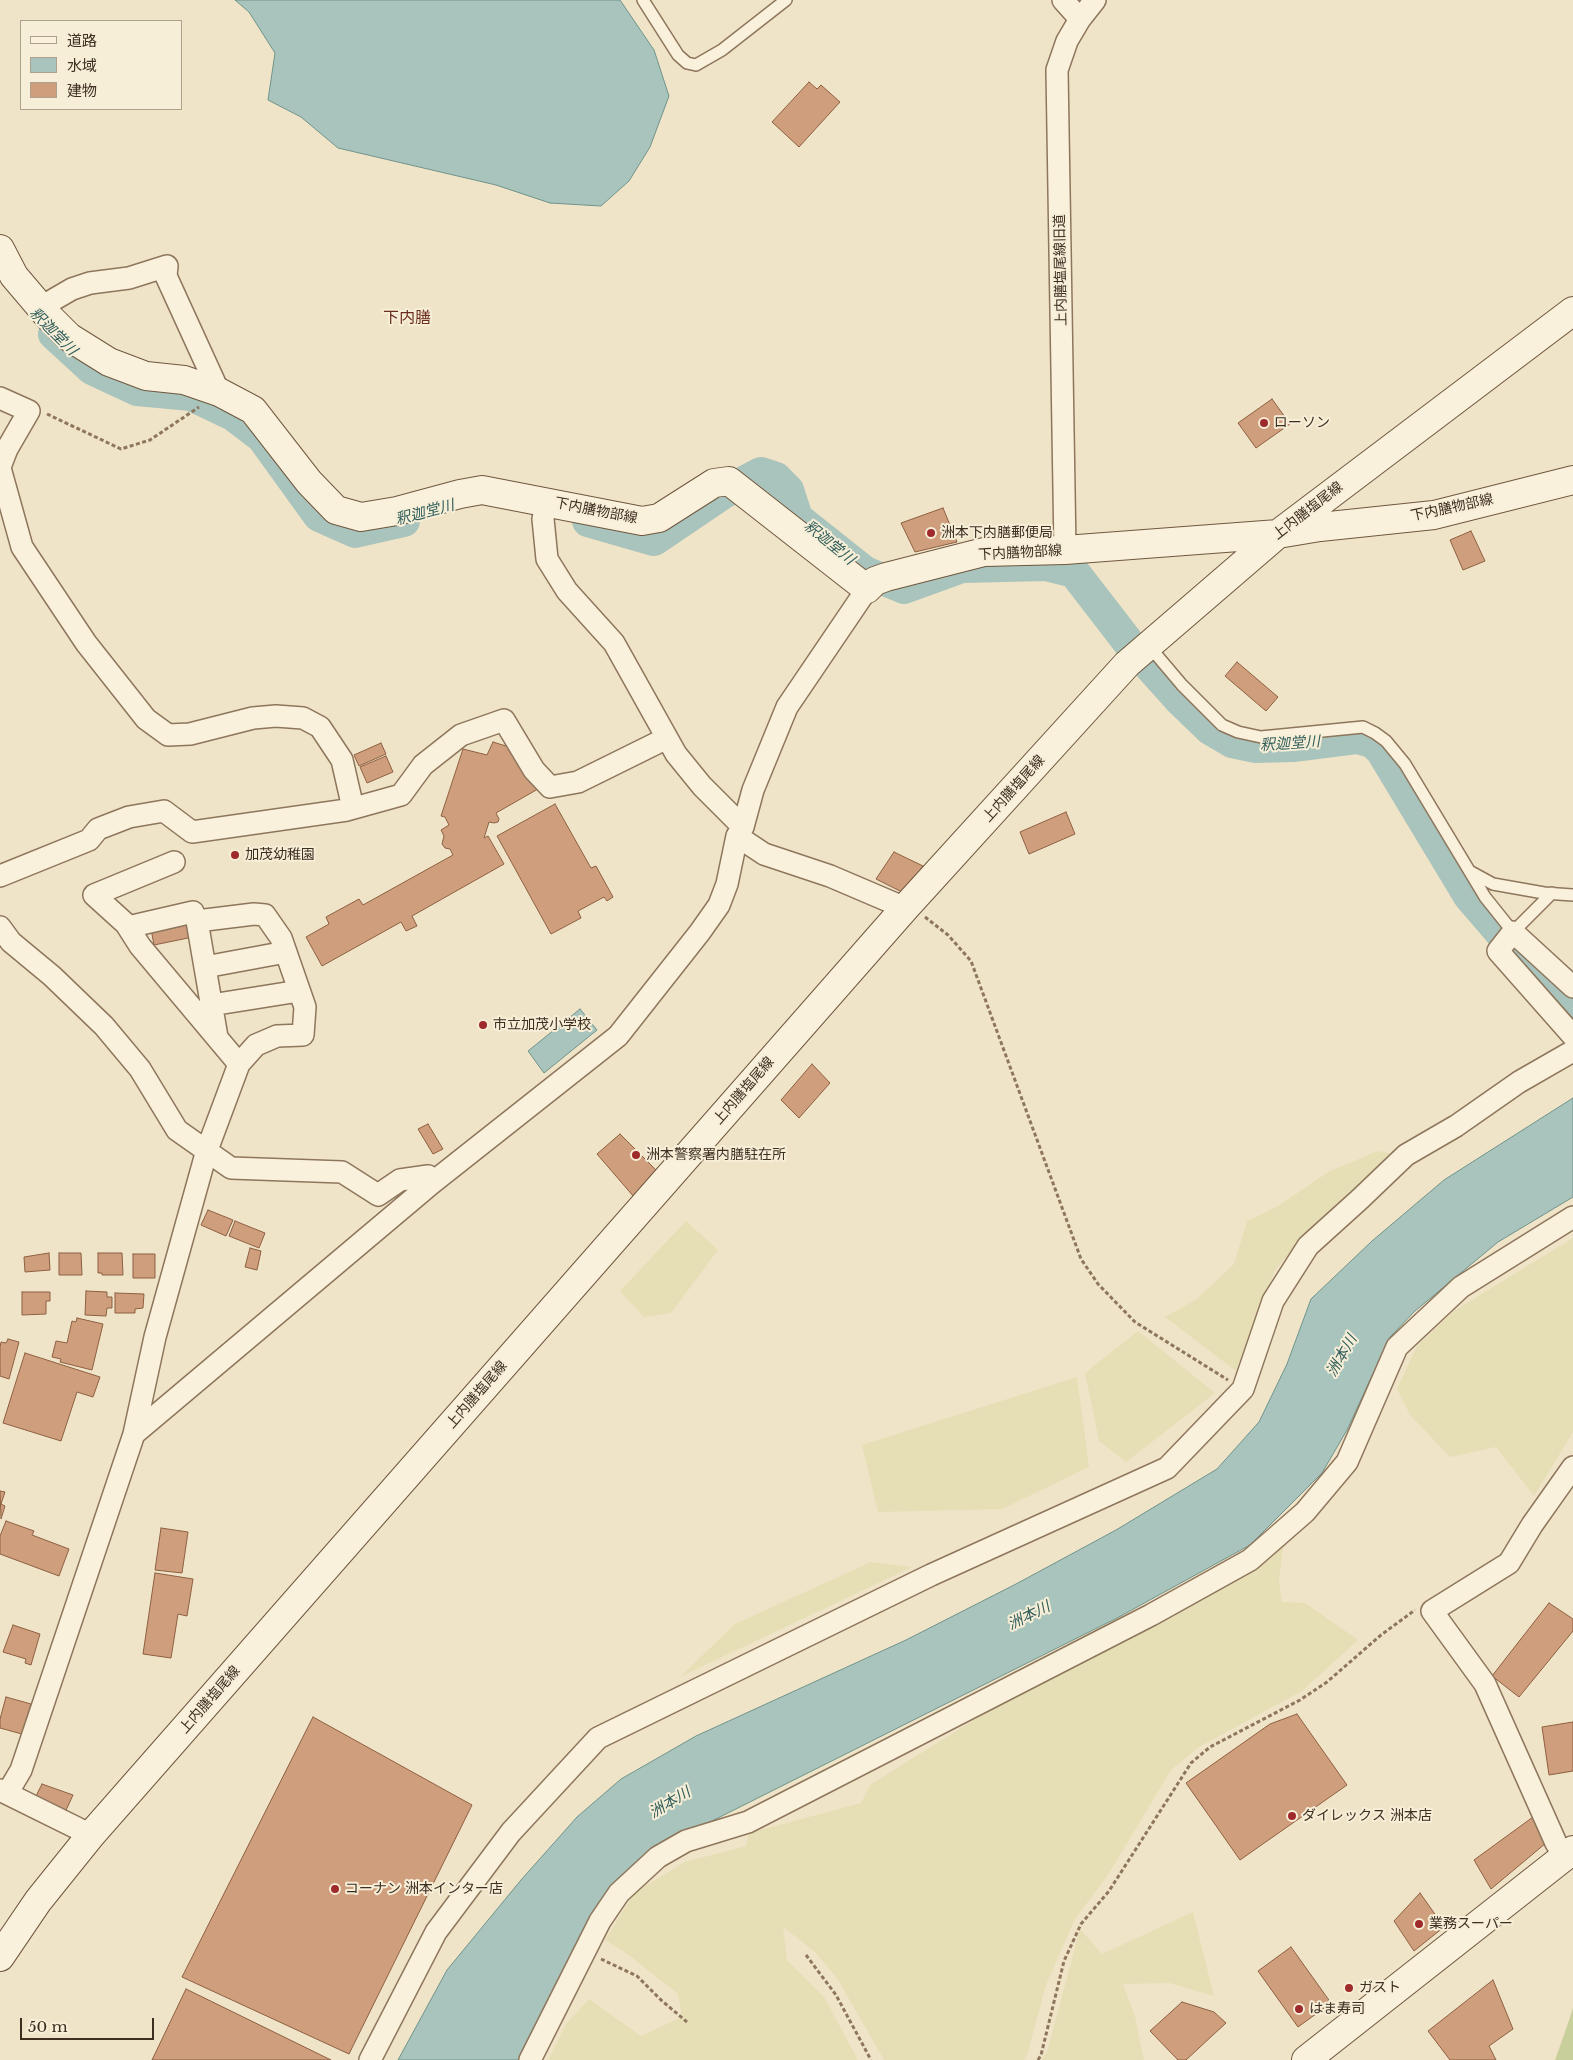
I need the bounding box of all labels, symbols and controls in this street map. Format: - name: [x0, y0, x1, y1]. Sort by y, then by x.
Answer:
- legend: [20, 20, 182, 110]
- text: 道路: [67, 31, 97, 50]
- text: 水域: [67, 56, 97, 75]
- text: 建物: [67, 81, 97, 100]
- street label: 上内膳塩尾線旧道: [1052, 214, 1070, 326]
- water label: 釈迦堂川: [25, 304, 81, 360]
- district label: 下内膳: [383, 308, 431, 328]
- place label: ローソン: [1274, 415, 1330, 431]
- marker: ローソン: [1258, 417, 1270, 429]
- street label: 上内膳塩尾線: [1270, 479, 1346, 543]
- street label: 下内膳物部線: [1409, 491, 1495, 525]
- street label: 下内膳物部線: [553, 495, 639, 527]
- water label: 釈迦堂川: [394, 497, 456, 529]
- water label: 釈迦堂川: [800, 517, 858, 569]
- place label: 洲本下内膳郵便局: [941, 525, 1053, 541]
- marker: 洲本下内膳郵便局: [925, 527, 937, 539]
- street label: 下内膳物部線: [978, 542, 1062, 564]
- water label: 釈迦堂川: [1259, 733, 1321, 755]
- street label: 上内膳塩尾線: [980, 752, 1048, 826]
- place label: 加茂幼稚園: [245, 847, 315, 863]
- marker: 加茂幼稚園: [229, 849, 241, 861]
- place label: 市立加茂小学校: [493, 1017, 591, 1033]
- marker: 市立加茂小学校: [477, 1019, 489, 1031]
- street label: 上内膳塩尾線: [710, 1054, 778, 1128]
- place label: 洲本警察署内膳駐在所: [646, 1147, 786, 1163]
- marker: 洲本警察署内膳駐在所: [630, 1149, 642, 1161]
- water label: 洲本川: [1323, 1332, 1361, 1380]
- street label: 上内膳塩尾線: [443, 1358, 511, 1432]
- water label: 洲本川: [1005, 1598, 1053, 1634]
- street label: 上内膳塩尾線: [176, 1663, 244, 1737]
- water label: 洲本川: [646, 1784, 694, 1822]
- place label: ダイレックス 洲本店: [1302, 1808, 1432, 1824]
- marker: ダイレックス 洲本店: [1286, 1810, 1298, 1822]
- place label: コーナン 洲本インター店: [345, 1881, 503, 1897]
- marker: コーナン 洲本インター店: [329, 1883, 341, 1895]
- place label: 業務スーパー: [1429, 1916, 1513, 1932]
- marker: 業務スーパー: [1413, 1918, 1425, 1930]
- place label: ガスト: [1359, 1980, 1401, 1996]
- marker: ガスト: [1343, 1982, 1355, 1994]
- place label: はま寿司: [1309, 2001, 1365, 2017]
- marker: はま寿司: [1293, 2003, 1305, 2015]
- scale bar: [22, 2008, 156, 2040]
- text: 50 m: [28, 2017, 68, 2036]

